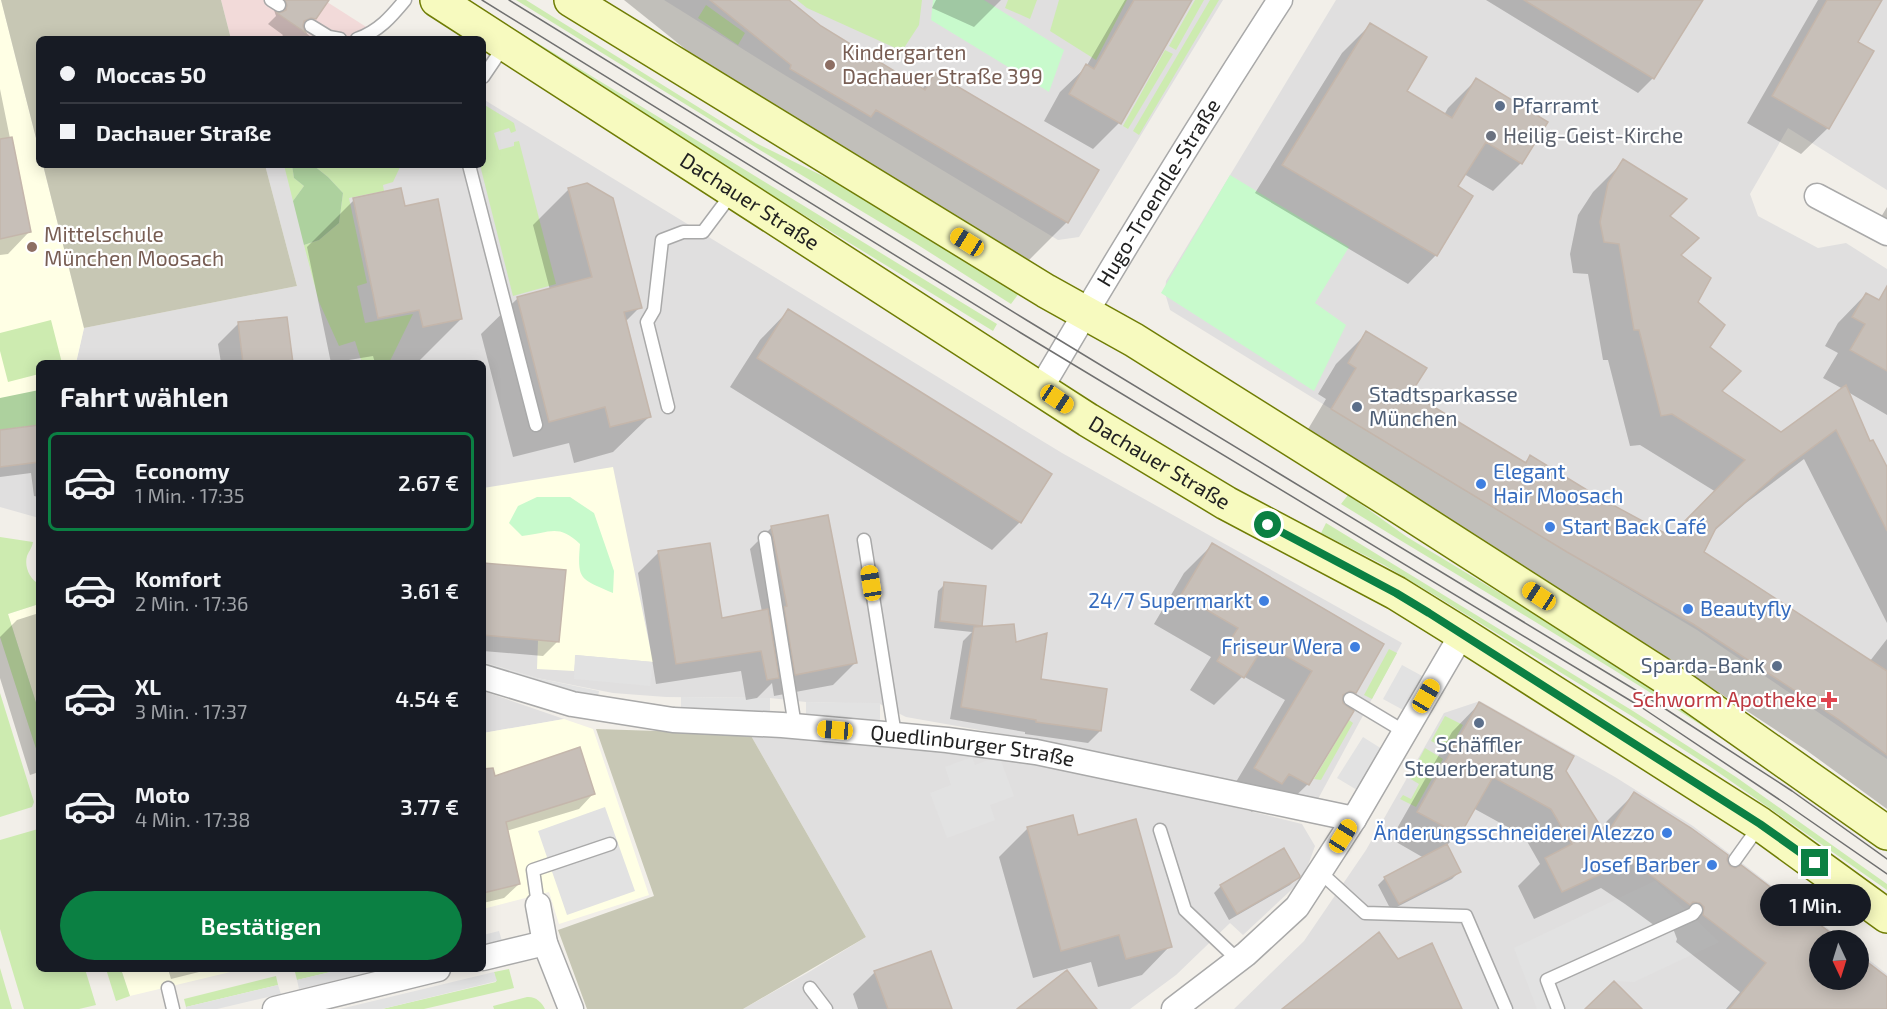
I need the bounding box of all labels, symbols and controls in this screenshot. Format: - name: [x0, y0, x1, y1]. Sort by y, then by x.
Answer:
- place label: Kindergarten Dachauer Straße 399: [842, 39, 1043, 88]
- marker: Kindergarten Dachauer Straße 399: [823, 58, 837, 72]
- text: Moccas 50: [96, 61, 206, 87]
- place label: Pfarramt: [1512, 92, 1599, 117]
- street label: Hugo-Troendle-Straße: [1090, 94, 1225, 290]
- marker: Pfarramt: [1493, 99, 1507, 113]
- text: Dachauer Straße: [96, 119, 271, 145]
- place label: Heilig-Geist-Kirche: [1503, 122, 1683, 147]
- marker: Heilig-Geist-Kirche: [1484, 129, 1498, 143]
- street label: Dachauer Straße: [676, 146, 825, 254]
- place label: Mittelschule München Moosach: [44, 221, 224, 270]
- car: [947, 225, 987, 259]
- marker: Mittelschule München Moosach: [25, 240, 39, 254]
- text: Fahrt wählen: [60, 380, 229, 412]
- car: [1037, 381, 1077, 417]
- place label: Stadtsparkasse München: [1369, 381, 1518, 430]
- marker: Stadtsparkasse München: [1350, 400, 1364, 414]
- street label: Dachauer Straße: [1085, 410, 1235, 514]
- icon: car: [63, 455, 117, 509]
- text: Economy: [135, 457, 230, 483]
- place label: Elegant Hair Moosach: [1493, 458, 1623, 507]
- text: 2.67 €: [398, 469, 459, 495]
- marker: Elegant Hair Moosach: [1474, 477, 1488, 491]
- text: 1 Min. · 17:35: [135, 483, 245, 507]
- route start: [1254, 511, 1281, 538]
- place label: Start Back Café: [1562, 513, 1707, 538]
- marker: Start Back Café: [1543, 520, 1557, 534]
- icon: car: [63, 563, 117, 617]
- car: [859, 564, 883, 602]
- text: Komfort: [135, 565, 221, 591]
- text: 3.61 €: [401, 577, 459, 603]
- car: [1519, 579, 1559, 613]
- place label: 24/7 Supermarkt: [1088, 587, 1252, 612]
- text: 2 Min. · 17:36: [135, 591, 249, 615]
- marker: 24/7 Supermarkt: [1257, 594, 1271, 608]
- place label: Beautyfly: [1700, 595, 1792, 620]
- marker: Beautyfly: [1681, 602, 1695, 616]
- place label: Friseur Wera: [1221, 633, 1343, 658]
- marker: Friseur Wera: [1348, 640, 1362, 654]
- place label: Sparda-Bank: [1641, 652, 1765, 677]
- marker: Sparda-Bank: [1770, 659, 1784, 673]
- icon: car: [63, 671, 117, 725]
- text: XL: [135, 673, 161, 699]
- car: [1409, 676, 1443, 716]
- text: 4.54 €: [395, 685, 459, 711]
- place label: Schworm Apotheke: [1632, 686, 1817, 711]
- marker: Schworm Apotheke: [1822, 693, 1836, 707]
- text: 3 Min. · 17:37: [135, 699, 247, 723]
- marker: Schäffler Steuerberatung: [1472, 716, 1486, 730]
- car: [816, 719, 854, 741]
- street label: Quedlinburger Straße: [869, 719, 1077, 771]
- place label: Schäffler Steuerberatung: [1404, 731, 1554, 780]
- icon: car: [63, 779, 117, 833]
- text: Moto: [135, 781, 190, 807]
- text: 3.77 €: [400, 793, 459, 819]
- text: 4 Min. · 17:38: [135, 807, 250, 831]
- car: [1326, 816, 1360, 856]
- place label: Änderungsschneiderei Alezzo: [1374, 819, 1655, 844]
- marker: Änderungsschneiderei Alezzo: [1660, 826, 1674, 840]
- route end: [1801, 849, 1828, 876]
- place label: Josef Barber: [1582, 851, 1701, 876]
- marker: Josef Barber: [1705, 858, 1719, 872]
- callout: 1 Min.: [1760, 884, 1870, 926]
- button: Bestätigen: [60, 891, 462, 960]
- text: 1 Min.: [1789, 893, 1842, 917]
- north arrow: [1809, 930, 1869, 990]
- map controls: [1809, 930, 1869, 990]

